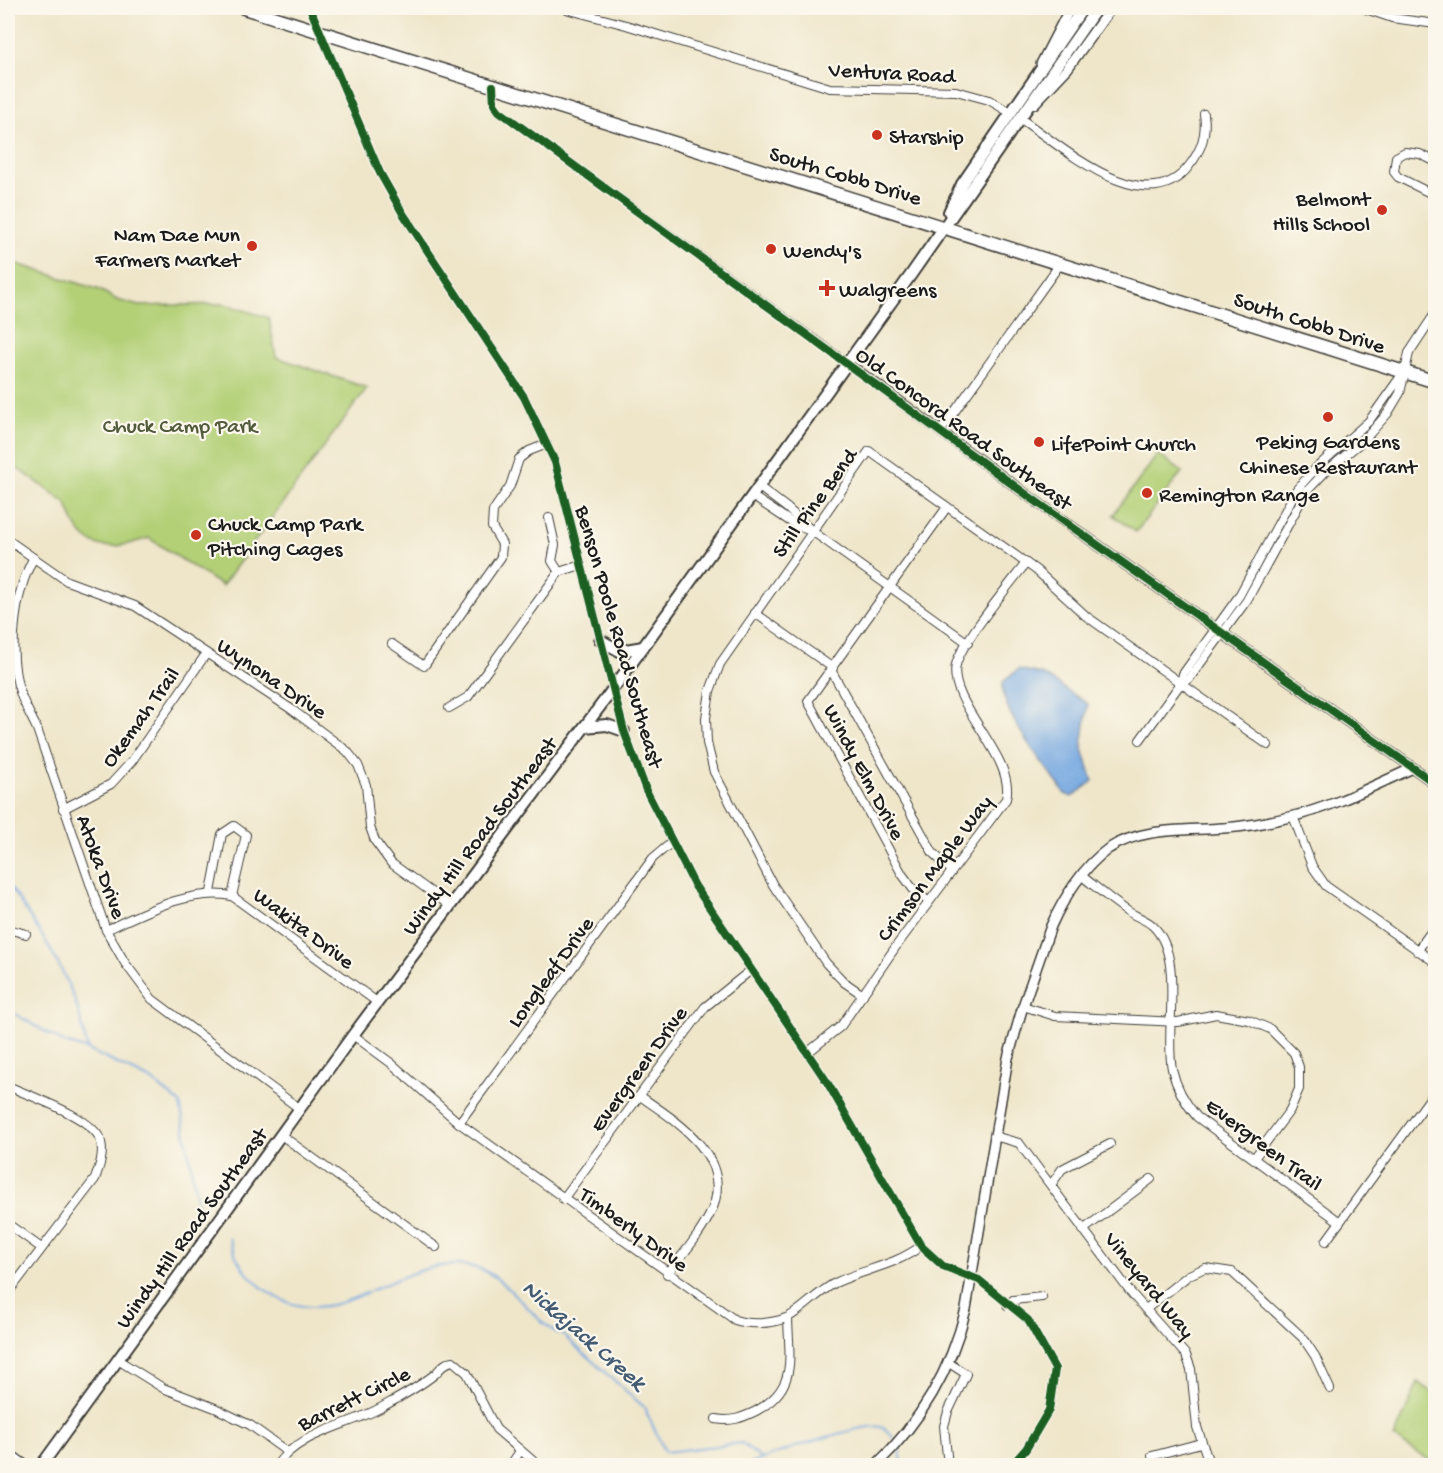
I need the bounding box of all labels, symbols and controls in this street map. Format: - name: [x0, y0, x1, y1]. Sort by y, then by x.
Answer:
- street label: Ventura Road: [827, 59, 958, 91]
- place label: Starship: [889, 126, 964, 152]
- marker: Starship: [870, 128, 884, 142]
- street label: South Cobb Drive: [766, 142, 925, 213]
- place label: Belmont Hills School: [1272, 188, 1372, 239]
- marker: Belmont Hills School: [1375, 203, 1389, 217]
- place label: Nam Dae Mun Farmers Market: [94, 224, 242, 275]
- marker: Nam Dae Mun Farmers Market: [245, 239, 259, 253]
- place label: Wendy's: [783, 240, 862, 266]
- marker: Wendy's: [764, 242, 778, 256]
- place label: Walgreens: [839, 279, 937, 305]
- marker: Walgreens: [820, 281, 834, 295]
- street label: South Cobb Drive: [1230, 288, 1388, 362]
- street label: Old Concord Road Southeast: [849, 343, 1078, 519]
- marker: Peking Gardens Chinese Restaurant: [1321, 410, 1335, 424]
- park label: Chuck Camp Park: [103, 415, 259, 441]
- place label: Peking Gardens Chinese Restaurant: [1240, 431, 1418, 482]
- place label: LifePoint Church: [1051, 433, 1196, 459]
- marker: LifePoint Church: [1032, 435, 1046, 449]
- street label: Still Pine Bend: [768, 443, 866, 564]
- place label: Remington Range: [1159, 484, 1320, 510]
- marker: Remington Range: [1140, 486, 1154, 500]
- street label: Benson Poole Road Southeast: [567, 502, 668, 773]
- place label: Chuck Camp Park Pitching Cages: [207, 513, 364, 564]
- marker: Chuck Camp Park Pitching Cages: [189, 528, 203, 542]
- street label: Wynona Drive: [211, 634, 331, 727]
- street label: Okemah Trail: [97, 663, 187, 773]
- street label: Windy Elm Drive: [816, 700, 910, 846]
- street label: Windy Hill Road Southeast: [398, 731, 566, 942]
- street label: Crimson Maple Way: [873, 791, 1000, 948]
- street label: Atoka Drive: [68, 812, 130, 923]
- street label: Wakita Drive: [247, 884, 359, 977]
- street label: Longleaf Drive: [503, 912, 602, 1034]
- street label: Evergreen Drive: [586, 1002, 695, 1138]
- street label: Evergreen Trail: [1199, 1094, 1326, 1199]
- street label: Windy Hill Road Southeast: [112, 1122, 276, 1335]
- street label: Timberly Drive: [571, 1182, 693, 1280]
- street label: Vineyard Way: [1096, 1227, 1199, 1345]
- water label: Nickajack Creek: [515, 1275, 652, 1400]
- street label: Barrett Circle: [293, 1362, 416, 1439]

